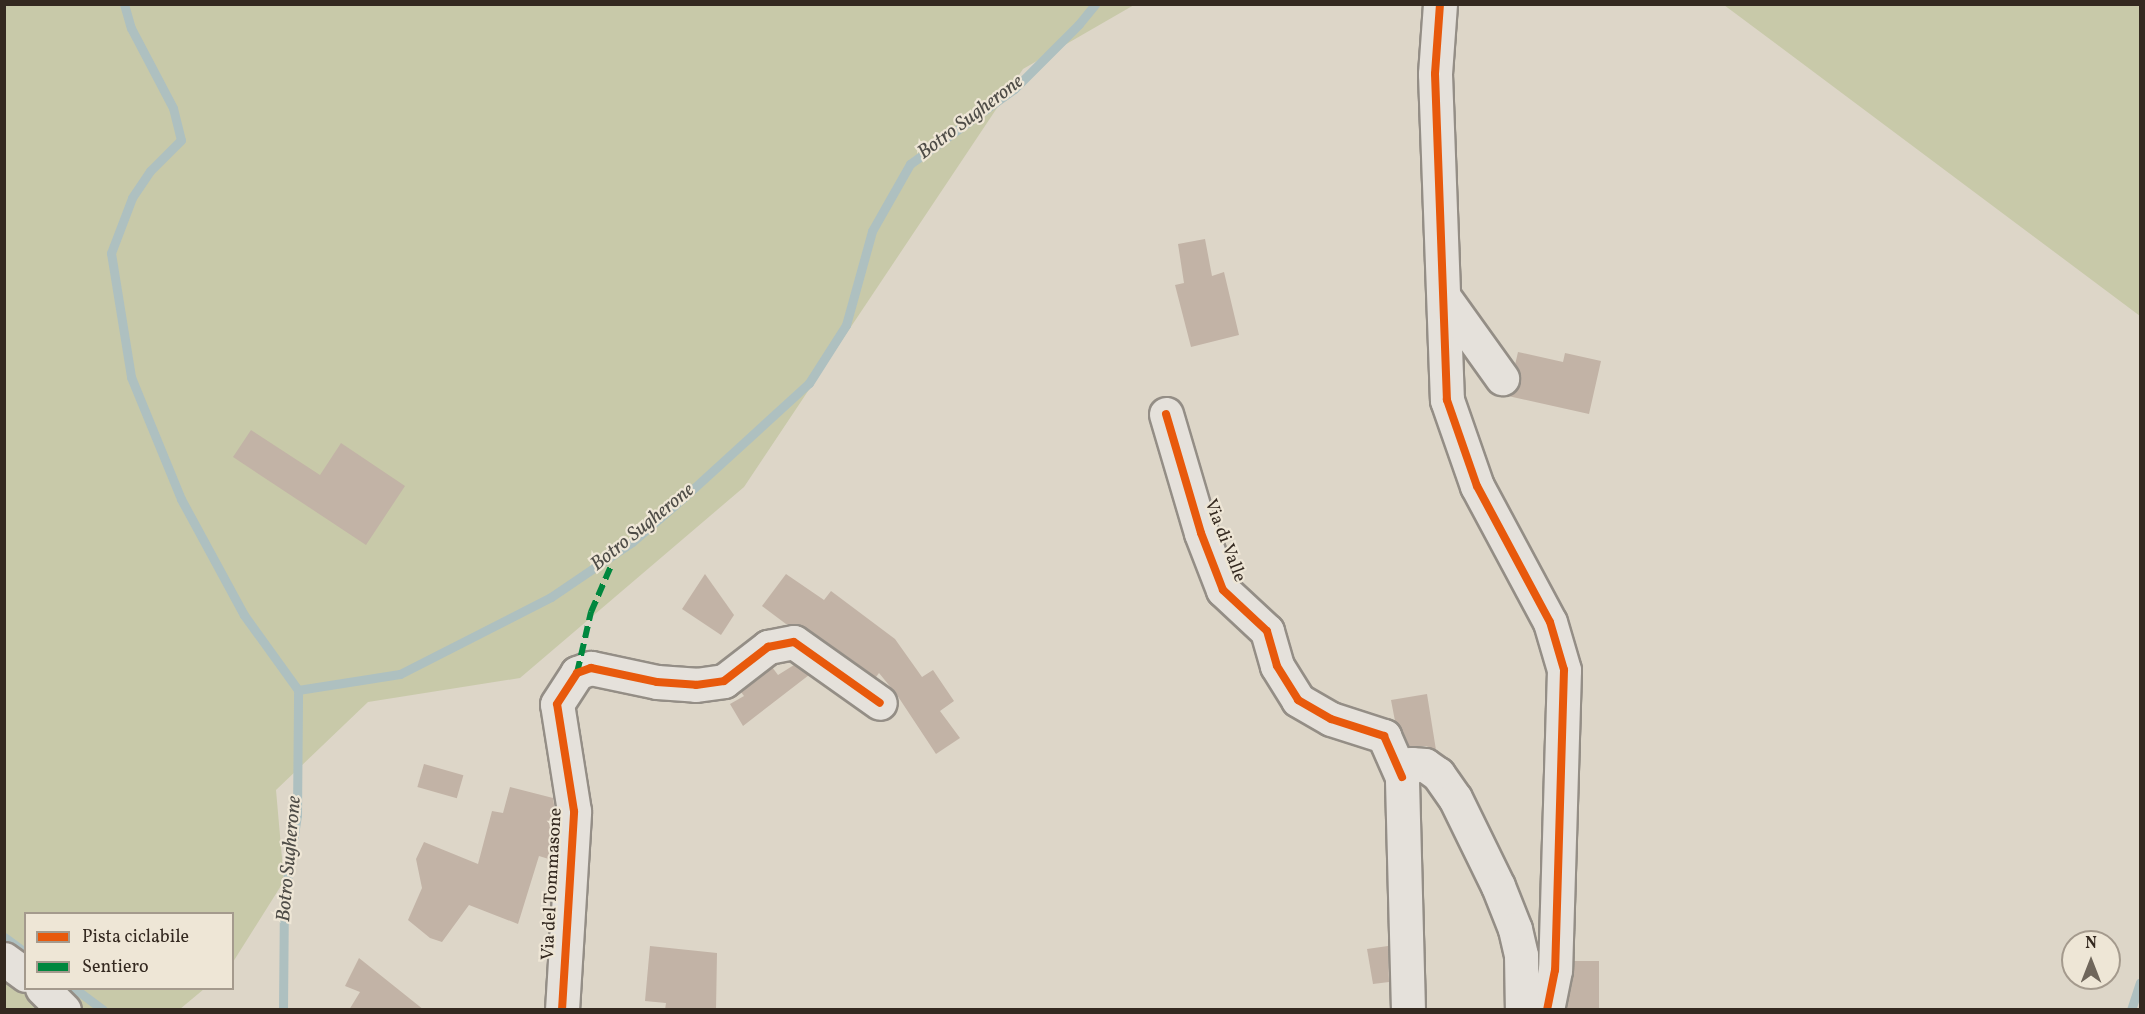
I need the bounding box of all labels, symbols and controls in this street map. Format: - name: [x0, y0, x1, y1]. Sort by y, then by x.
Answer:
- water label: Botro Sugherone: [913, 70, 1029, 166]
- water label: Botro Sugherone: [586, 479, 700, 577]
- street label: Via di Valle: [1198, 496, 1250, 586]
- water label: Botro Sugherone: [273, 795, 307, 923]
- street label: Via del Tommasone: [538, 807, 568, 961]
- legend: [24, 912, 234, 990]
- text: Pista ciclabile: [82, 925, 189, 950]
- north arrow: [2061, 930, 2121, 990]
- text: N: [2085, 933, 2097, 955]
- text: Sentiero: [82, 955, 149, 980]

